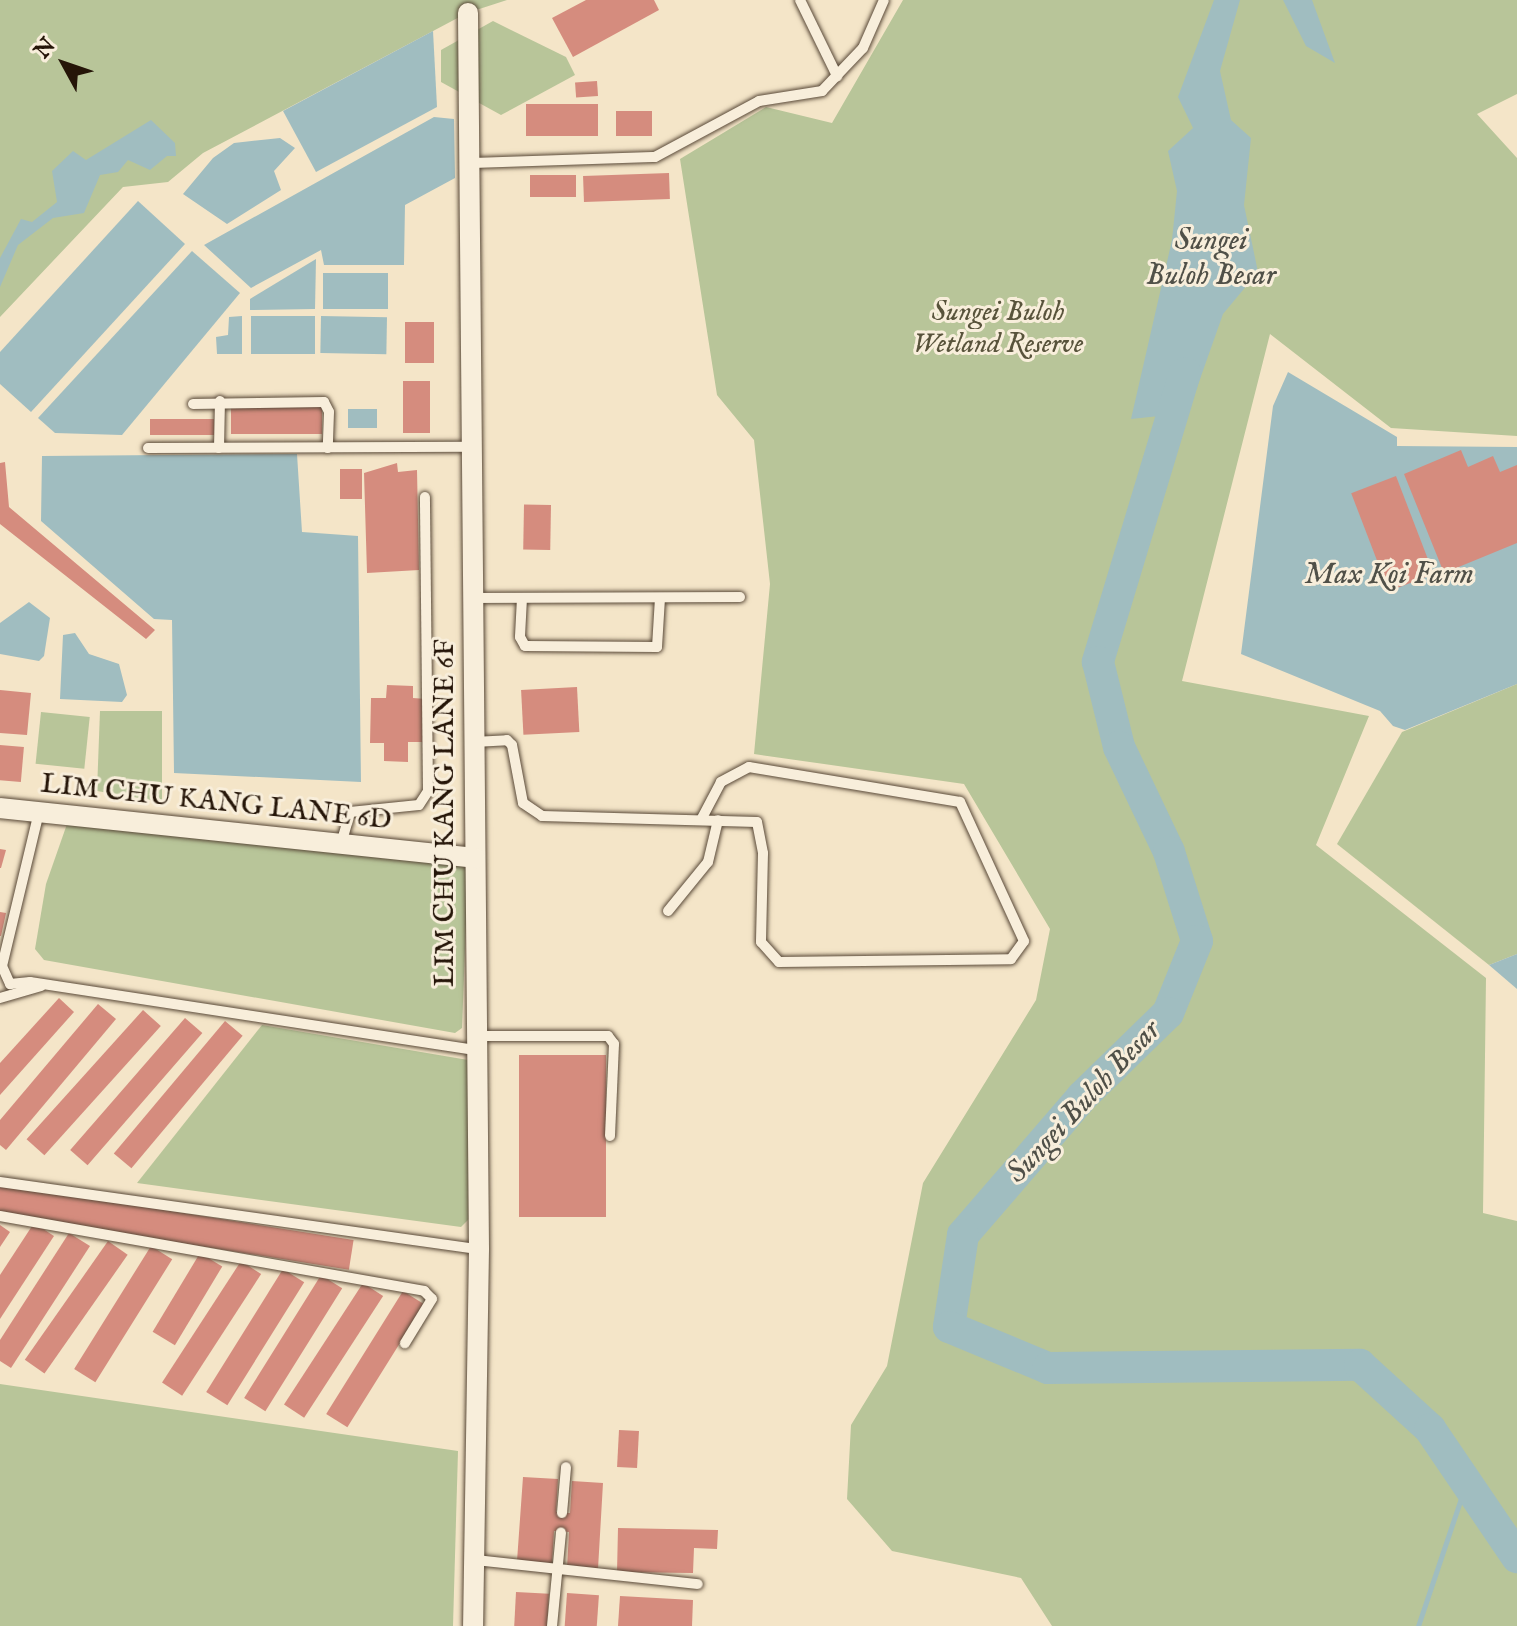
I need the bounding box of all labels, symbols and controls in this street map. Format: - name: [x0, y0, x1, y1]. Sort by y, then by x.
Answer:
- north arrow: [24, 24, 104, 104]
- text: N: [29, 32, 62, 65]
- water label: Sungei Buloh Besar: [1146, 223, 1276, 294]
- park label: Sungei Buloh Wetland Reserve: [913, 296, 1083, 362]
- water label: Max Koi Farm: [1304, 557, 1474, 593]
- street label: LIM CHU KANG LANE 6F: [429, 639, 463, 987]
- street label: LIM CHU KANG LANE 6D: [39, 768, 393, 838]
- water label: Sungei Buloh Besar: [999, 1013, 1169, 1191]

